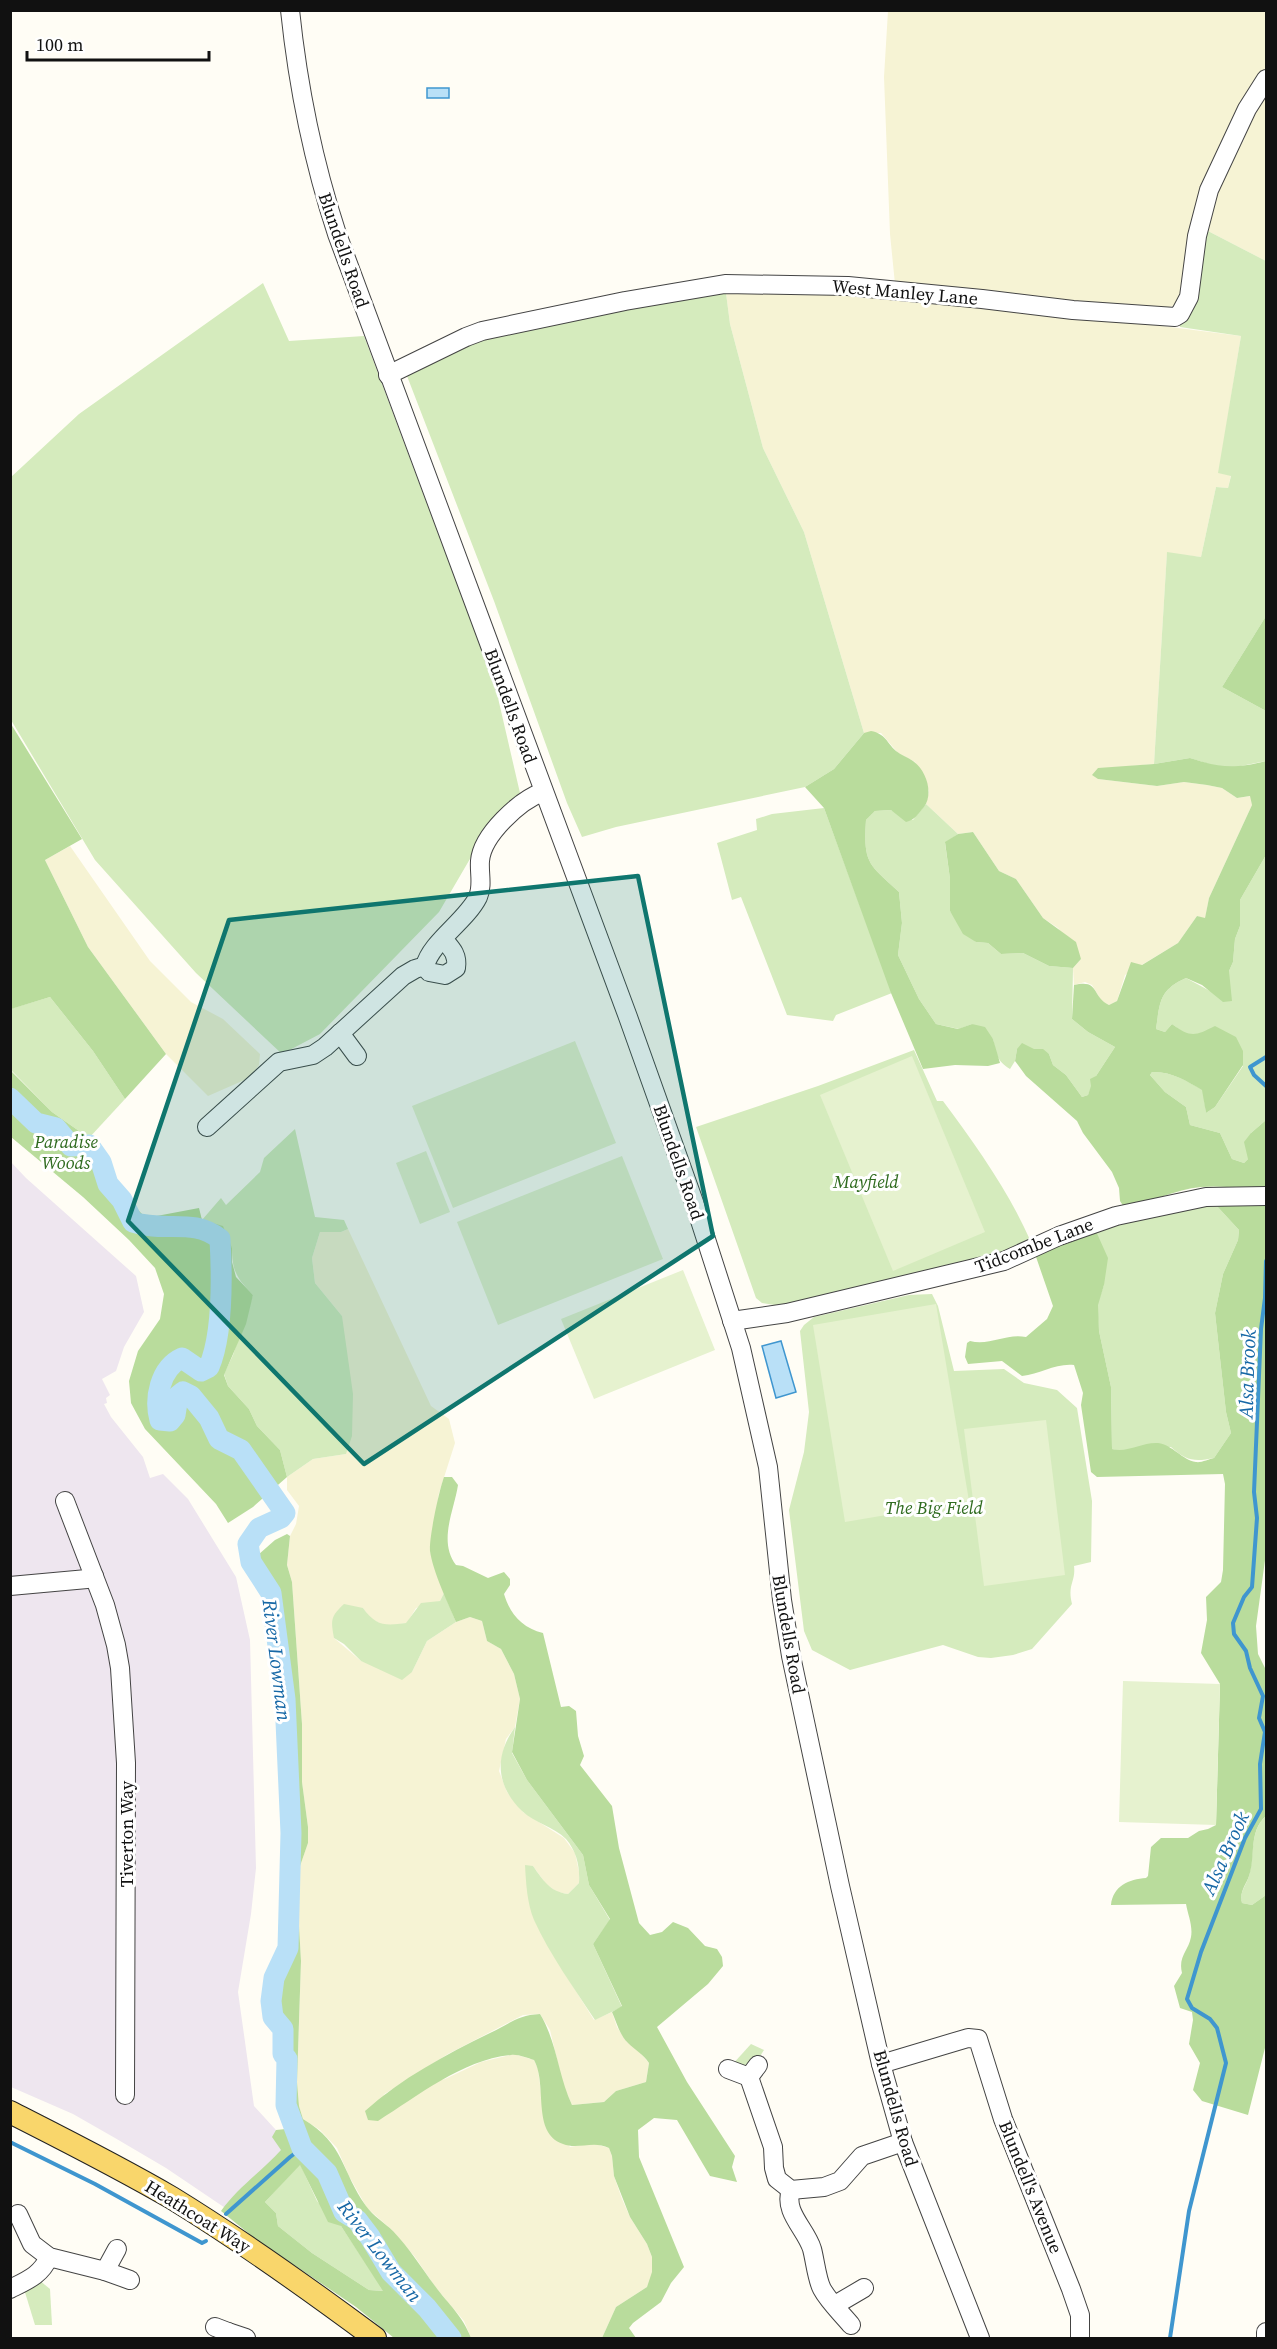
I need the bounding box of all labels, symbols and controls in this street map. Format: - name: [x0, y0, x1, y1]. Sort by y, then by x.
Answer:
- scale bar: [27, 24, 208, 62]
- text: 100 m: [36, 32, 83, 57]
- street label: Blundells Road: [313, 189, 375, 311]
- street label: West Manley Lane: [831, 273, 979, 311]
- street label: Blundells Road: [479, 645, 543, 767]
- street label: Blundells Road: [648, 1101, 710, 1223]
- park label: Paradise Woods: [33, 1129, 98, 1175]
- park label: Mayfield: [832, 1169, 899, 1194]
- street label: Tidcombe Lane: [971, 1211, 1097, 1279]
- water label: Alsa Brook: [1231, 1329, 1263, 1420]
- park label: The Big Field: [885, 1495, 984, 1520]
- street label: Blundells Road: [766, 1573, 812, 1695]
- water label: River Lowman: [256, 1596, 298, 1723]
- street label: Tiverton Way: [114, 1780, 139, 1887]
- water label: Alsa Brook: [1194, 1806, 1256, 1900]
- street label: Blundells Road: [867, 2047, 925, 2169]
- street label: Blundell's Avenue: [993, 2117, 1069, 2257]
- street label: Heathcoat Way: [140, 2174, 256, 2259]
- water label: River Lowman: [331, 2193, 429, 2309]

